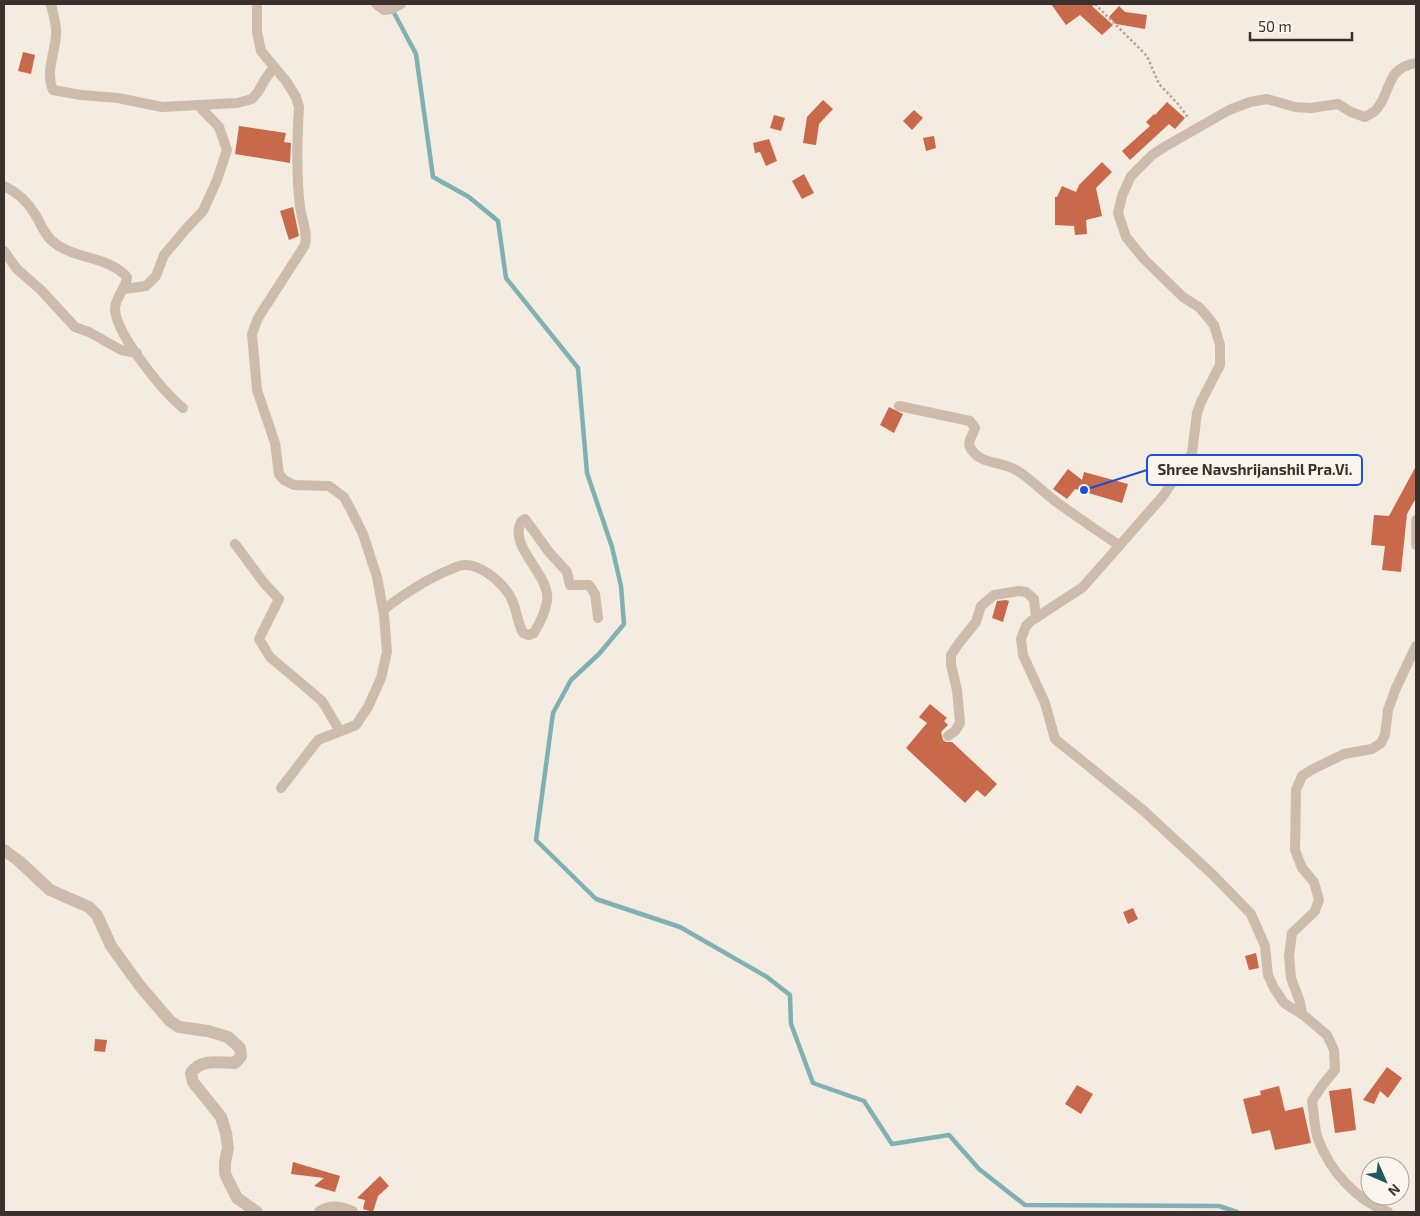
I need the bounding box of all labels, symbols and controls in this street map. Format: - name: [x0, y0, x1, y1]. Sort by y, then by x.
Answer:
- scale bar: [1250, 10, 1352, 42]
- text: 50 m: [1258, 17, 1292, 35]
- callout: Shree Navshrijanshil Pra.Vi.: [1147, 455, 1362, 485]
- text: Shree Navshrijanshil Pra.Vi.: [1158, 460, 1352, 478]
- north arrow: [1360, 1156, 1410, 1206]
- text: N: [1385, 1181, 1404, 1200]

